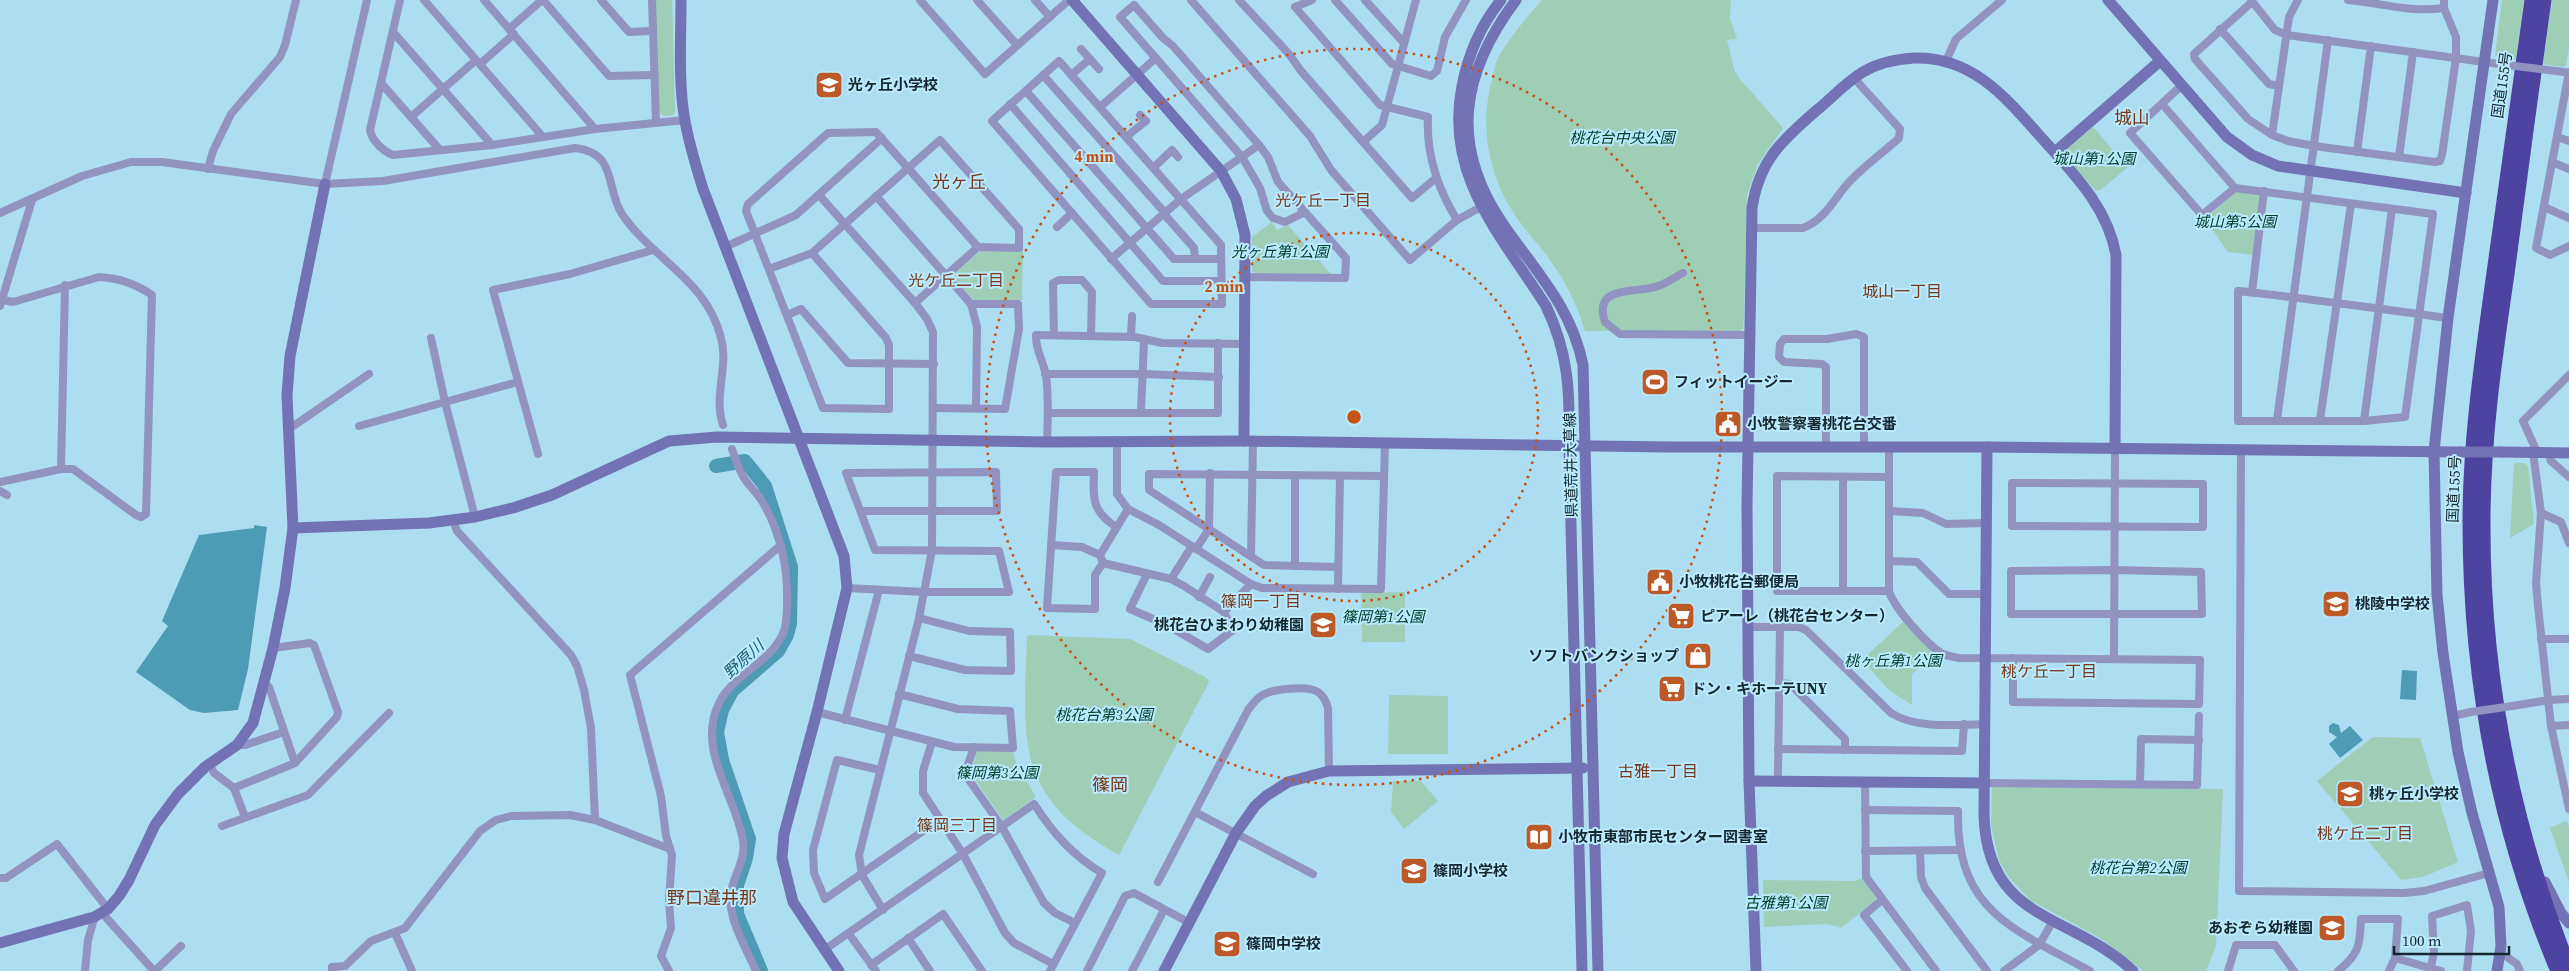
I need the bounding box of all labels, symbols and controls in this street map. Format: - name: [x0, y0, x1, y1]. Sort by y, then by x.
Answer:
- street label: 国道155号: [2486, 50, 2517, 120]
- school or university icon: 光ヶ丘小学校: [814, 70, 844, 100]
- place label: 光ヶ丘小学校: [848, 74, 938, 95]
- district label: 城山: [2114, 105, 2150, 130]
- park label: 桃花台中央公園: [1569, 127, 1676, 148]
- text: 4 min: [1075, 146, 1113, 167]
- park label: 城山第1公園: [2053, 148, 2137, 169]
- district label: 光ヶ丘: [932, 169, 986, 194]
- district label: 光ケ丘一丁目: [1275, 189, 1371, 211]
- park label: 城山第5公園: [2194, 211, 2278, 232]
- park label: 光ヶ丘第1公園: [1231, 241, 1331, 262]
- district label: 光ケ丘二丁目: [908, 269, 1004, 291]
- text: 2 min: [1205, 276, 1243, 297]
- district label: 城山一丁目: [1862, 280, 1942, 302]
- sports icon: フィットイージー: [1640, 367, 1670, 397]
- place label: フィットイージー: [1674, 371, 1793, 392]
- centre of rings: [1345, 408, 1363, 426]
- public building icon: 小牧警察署桃花台交番: [1713, 409, 1743, 439]
- street label: 県道荒井大草線: [1559, 412, 1582, 518]
- place label: 小牧警察署桃花台交番: [1747, 413, 1897, 434]
- street label: 国道155号: [2442, 455, 2465, 523]
- public building icon: 小牧桃花台郵便局: [1645, 567, 1675, 597]
- place label: 小牧桃花台郵便局: [1679, 571, 1799, 592]
- school or university icon: 桃陵中学校: [2321, 589, 2351, 619]
- district label: 篠岡一丁目: [1221, 590, 1301, 612]
- place label: 桃陵中学校: [2355, 593, 2430, 614]
- supermarket icon: ピアーレ（桃花台センター）: [1666, 601, 1696, 631]
- place label: ピアーレ（桃花台センター）: [1700, 605, 1894, 626]
- park label: 篠岡第1公園: [1342, 606, 1426, 627]
- school or university icon: 桃花台ひまわり幼稚園: [1308, 610, 1338, 640]
- place label: 桃花台ひまわり幼稚園: [1154, 614, 1304, 635]
- water label: 野原川: [718, 633, 770, 683]
- shop icon: ソフトバンクショップ: [1683, 641, 1713, 671]
- place label: ソフトバンクショップ: [1528, 645, 1679, 666]
- park label: 桃ヶ丘第1公園: [1844, 650, 1944, 671]
- district label: 桃ケ丘一丁目: [2001, 660, 2097, 682]
- supermarket icon: ドン・キホーテUNY: [1657, 674, 1687, 704]
- place label: ドン・キホーテUNY: [1691, 678, 1828, 699]
- park label: 桃花台第3公園: [1055, 704, 1155, 725]
- district label: 古雅一丁目: [1618, 760, 1698, 782]
- park label: 篠岡第3公園: [956, 762, 1040, 783]
- district label: 篠岡: [1092, 772, 1128, 797]
- school or university icon: 桃ヶ丘小学校: [2335, 779, 2365, 809]
- place label: 桃ヶ丘小学校: [2369, 783, 2459, 804]
- district label: 篠岡三丁目: [917, 814, 997, 836]
- library icon: 小牧市東部市民センター図書室: [1524, 822, 1554, 852]
- district label: 桃ケ丘二丁目: [2317, 822, 2413, 844]
- place label: 小牧市東部市民センター図書室: [1558, 826, 1768, 847]
- school or university icon: 篠岡小学校: [1399, 856, 1429, 886]
- park label: 桃花台第2公園: [2089, 857, 2189, 878]
- place label: 篠岡小学校: [1433, 860, 1508, 881]
- district label: 野口違井那: [667, 885, 757, 910]
- park label: 古雅第1公園: [1745, 892, 1829, 913]
- school or university icon: あおぞら幼稚園: [2317, 913, 2347, 943]
- place label: あおぞら幼稚園: [2208, 917, 2313, 938]
- scale bar: [2394, 924, 2509, 956]
- school or university icon: 篠岡中学校: [1212, 929, 1242, 959]
- text: 100 m: [2402, 930, 2442, 951]
- place label: 篠岡中学校: [1246, 933, 1321, 954]

